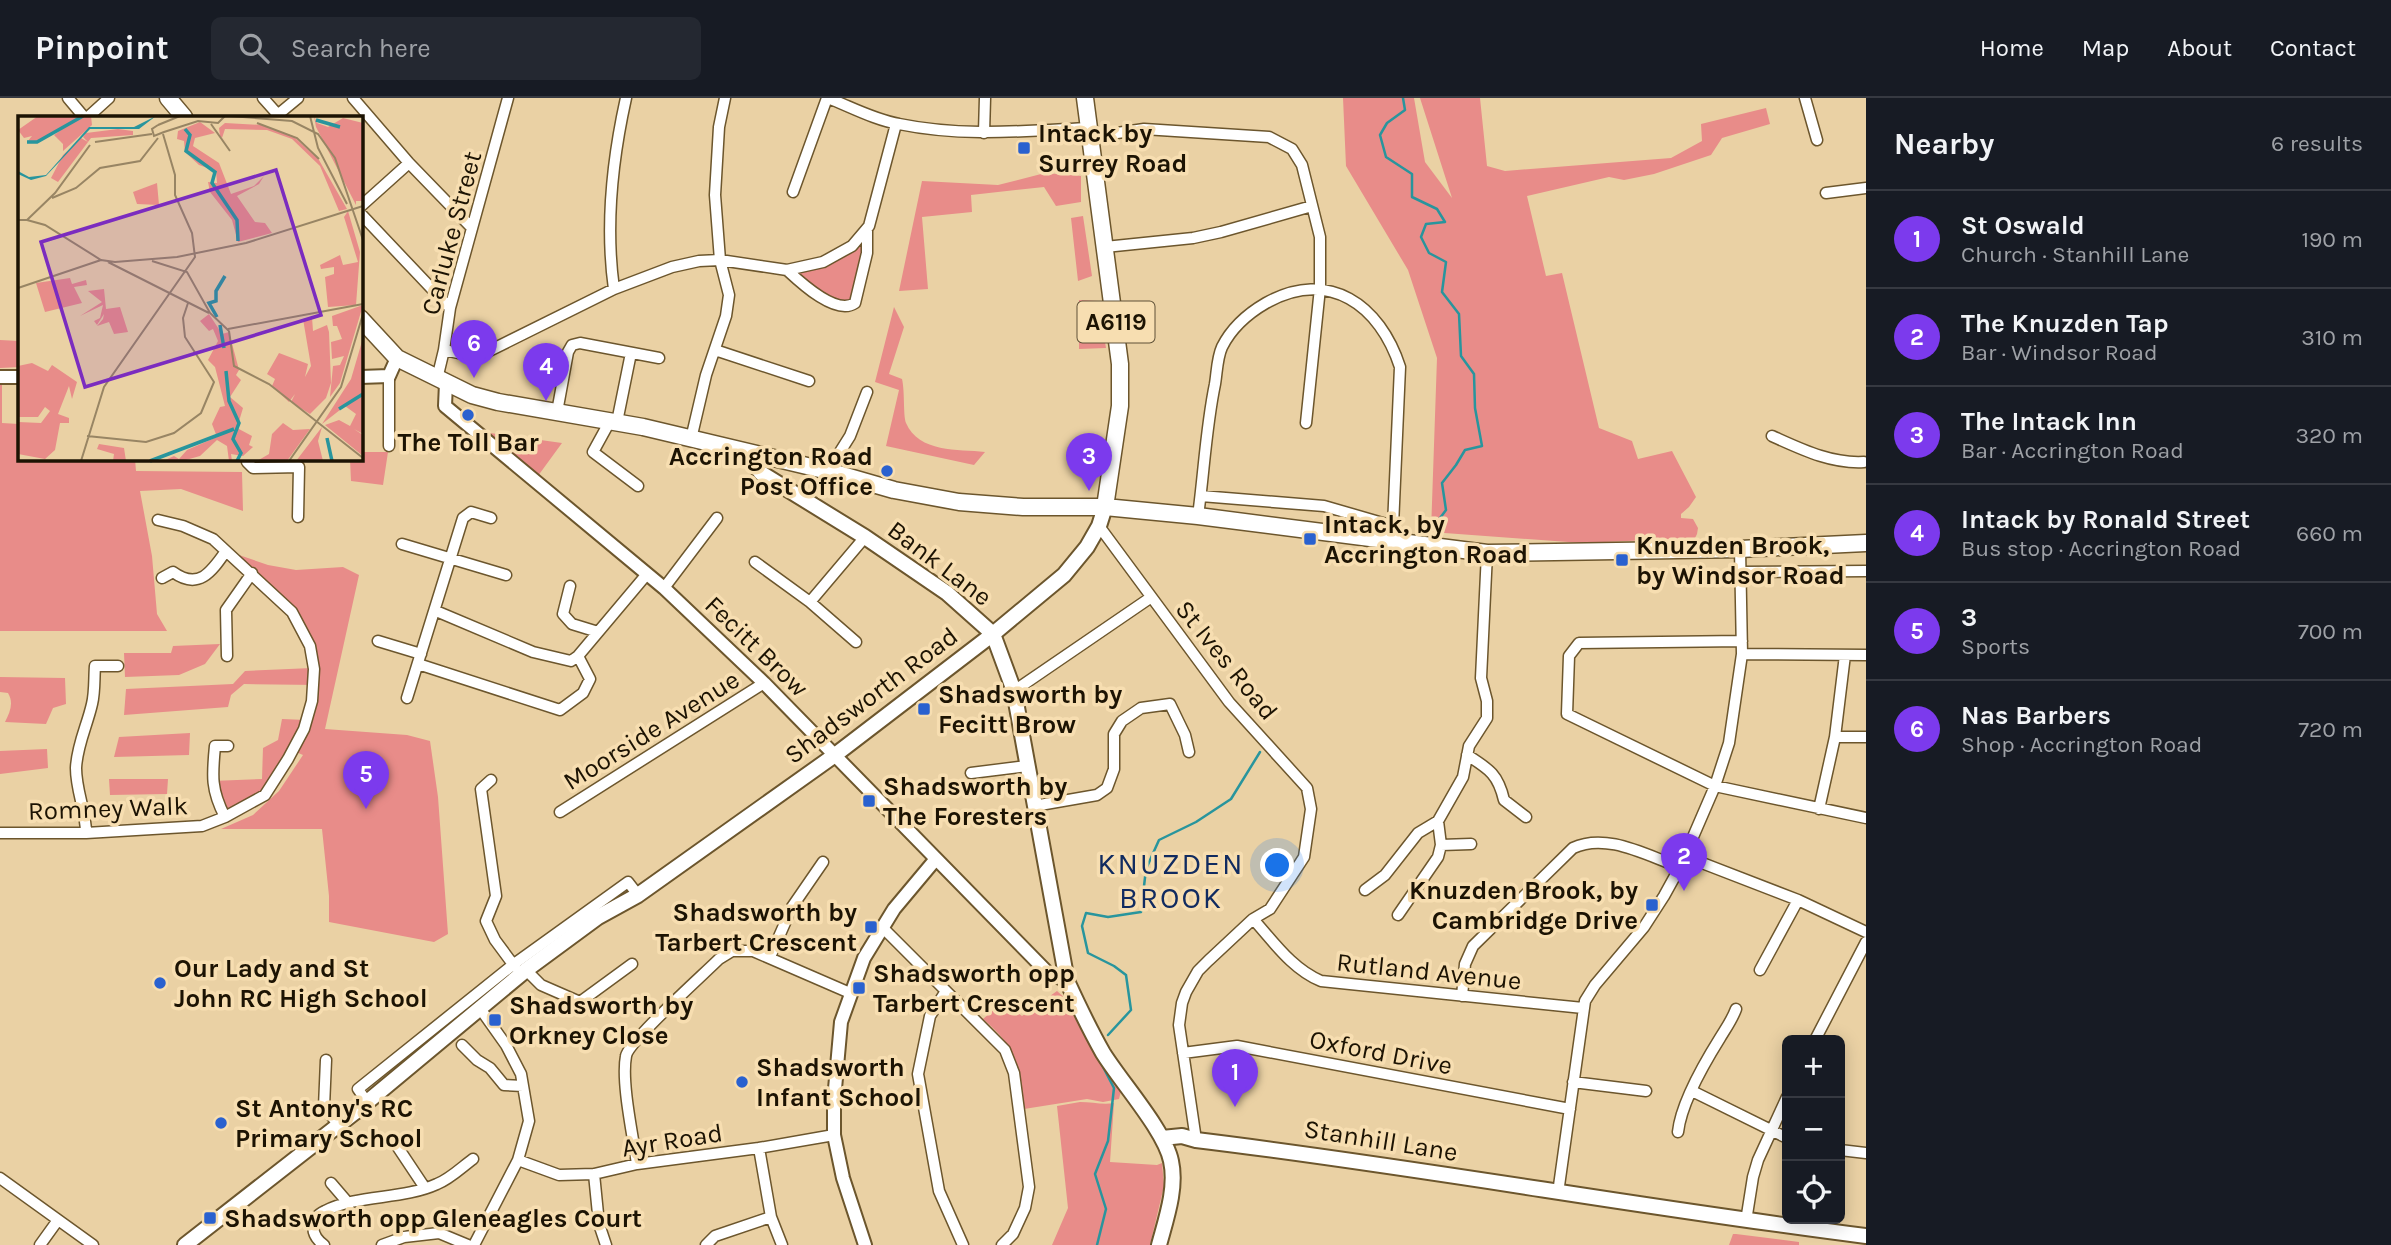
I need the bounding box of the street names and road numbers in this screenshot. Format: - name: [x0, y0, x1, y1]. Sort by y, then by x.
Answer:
- street label: Carluke Street: [415, 148, 488, 318]
- road number: A6119: [1078, 302, 1154, 342]
- street label: Bank Lane: [881, 514, 998, 613]
- street label: Fecitt Brow: [698, 589, 815, 703]
- street label: St Ives Road: [1169, 594, 1284, 726]
- street label: Shadsworth Road: [779, 620, 964, 771]
- street label: Moorside Avenue: [558, 664, 745, 797]
- street label: Romney Walk: [27, 790, 189, 827]
- street label: Rutland Avenue: [1335, 946, 1523, 997]
- street label: Oxford Drive: [1307, 1023, 1455, 1082]
- street label: Stanhill Lane: [1302, 1113, 1460, 1168]
- street label: Ayr Road: [619, 1117, 725, 1164]

